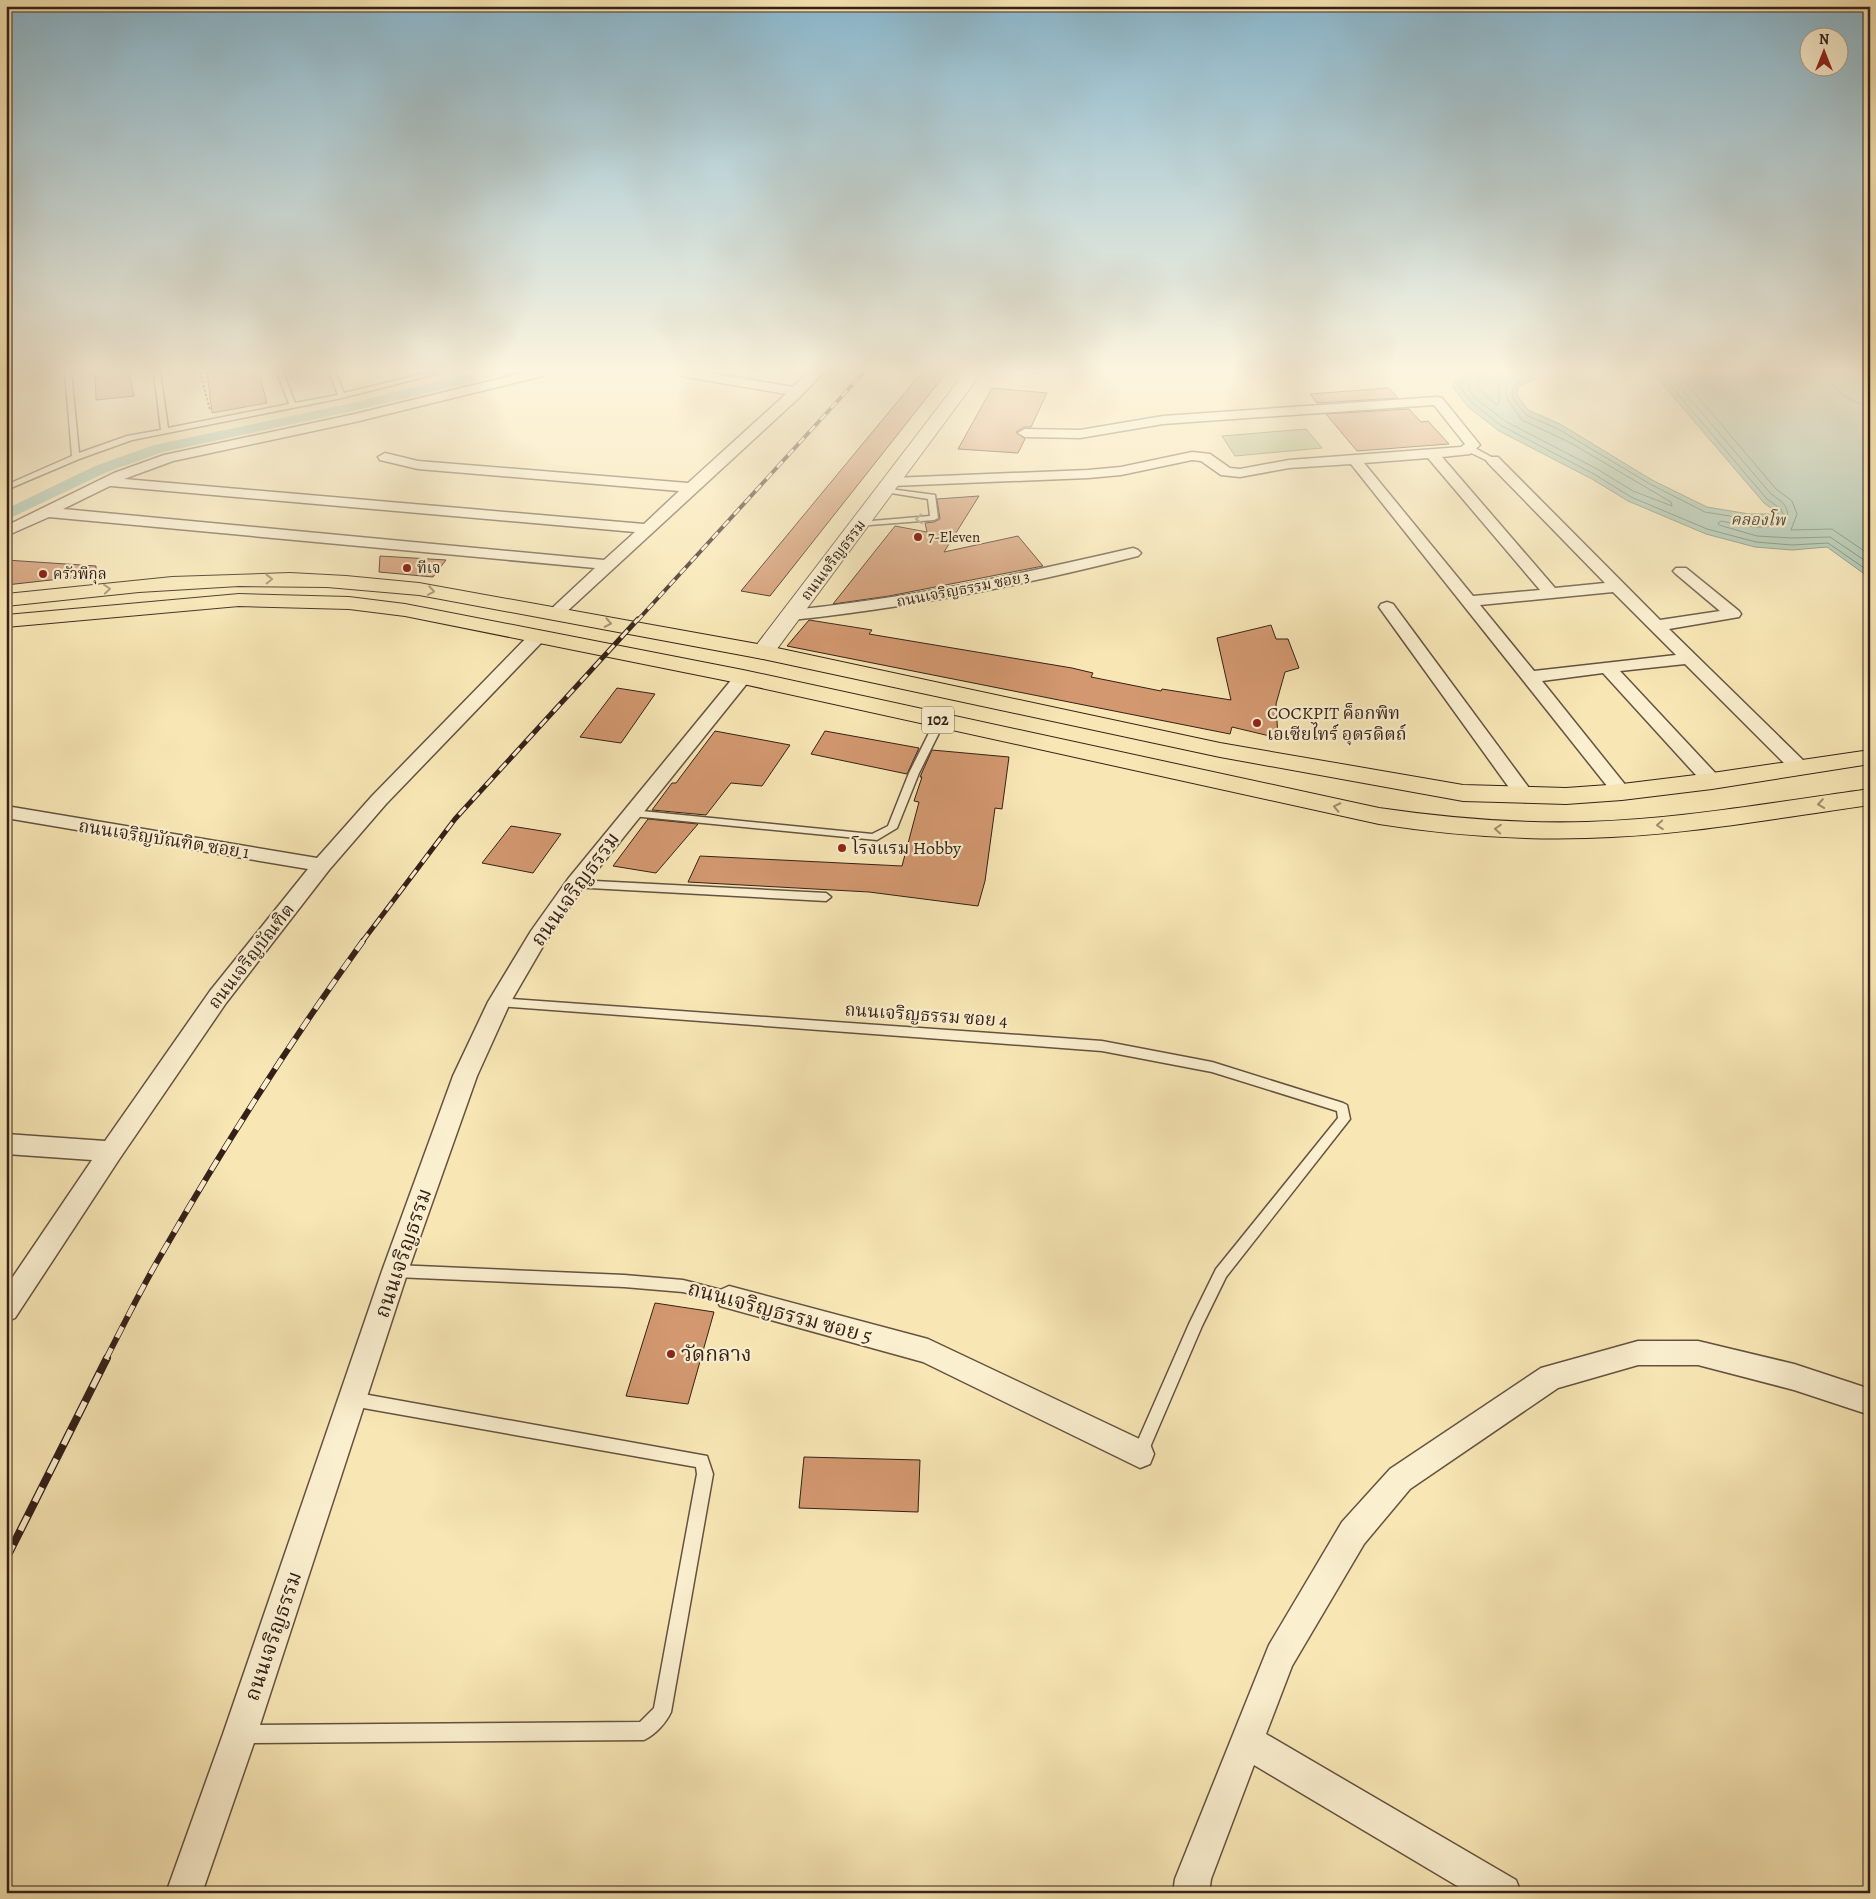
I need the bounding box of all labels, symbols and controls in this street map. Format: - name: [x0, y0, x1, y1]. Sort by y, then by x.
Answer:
- north arrow: [1798, 28, 1848, 78]
- text: N: [1819, 30, 1829, 49]
- water label: คลองโพ: [1730, 508, 1787, 532]
- one-way arrow: [915, 513, 923, 524]
- street label: ถนนเจริญธรรม: [796, 515, 870, 605]
- place label: 7-Eleven: [928, 527, 980, 547]
- marker: 7-Eleven: [912, 531, 924, 543]
- place label: ทีเจ: [417, 558, 440, 578]
- marker: ทีเจ: [401, 562, 413, 574]
- place label: ครัวพิกุล: [53, 564, 107, 585]
- street label: ถนนเจริญธรรม ซอย 3: [895, 566, 1031, 612]
- marker: ครัวพิกุล: [37, 568, 49, 580]
- one-way arrow: [266, 574, 273, 584]
- one-way arrow: [103, 584, 111, 595]
- one-way arrow: [427, 585, 435, 595]
- one-way arrow: [604, 617, 612, 627]
- place label: COCKPIT ค็อกพิท เอเซียไทร์ อุตรดิตถ์: [1267, 701, 1407, 746]
- road number: 102: [922, 706, 954, 734]
- marker: COCKPIT ค็อกพิท เอเซียไทร์ อุตรดิตถ์: [1251, 717, 1263, 729]
- one-way arrow: [1817, 798, 1826, 808]
- one-way arrow: [1333, 802, 1342, 813]
- street label: ถนนเจริญบัณฑิต ซอย 1: [77, 814, 251, 864]
- one-way arrow: [1656, 819, 1664, 830]
- one-way arrow: [1494, 824, 1502, 835]
- street label: ถนนเจริญธรรม: [524, 826, 626, 952]
- place label: โรงแรม Hobby: [851, 835, 962, 860]
- marker: โรงแรม Hobby: [836, 842, 848, 854]
- street label: ถนนเจริญบัณฑิต: [202, 898, 300, 1014]
- street label: ถนนเจริญธรรม ซอย 4: [844, 997, 1008, 1033]
- street label: ถนนเจริญธรรม: [368, 1185, 438, 1321]
- street label: ถนนเจริญธรรม ซอย 5: [685, 1274, 875, 1350]
- place label: วัดกลาง: [681, 1340, 752, 1368]
- marker: วัดกลาง: [665, 1348, 677, 1360]
- street label: ถนนเจริญธรรม: [238, 1568, 308, 1704]

